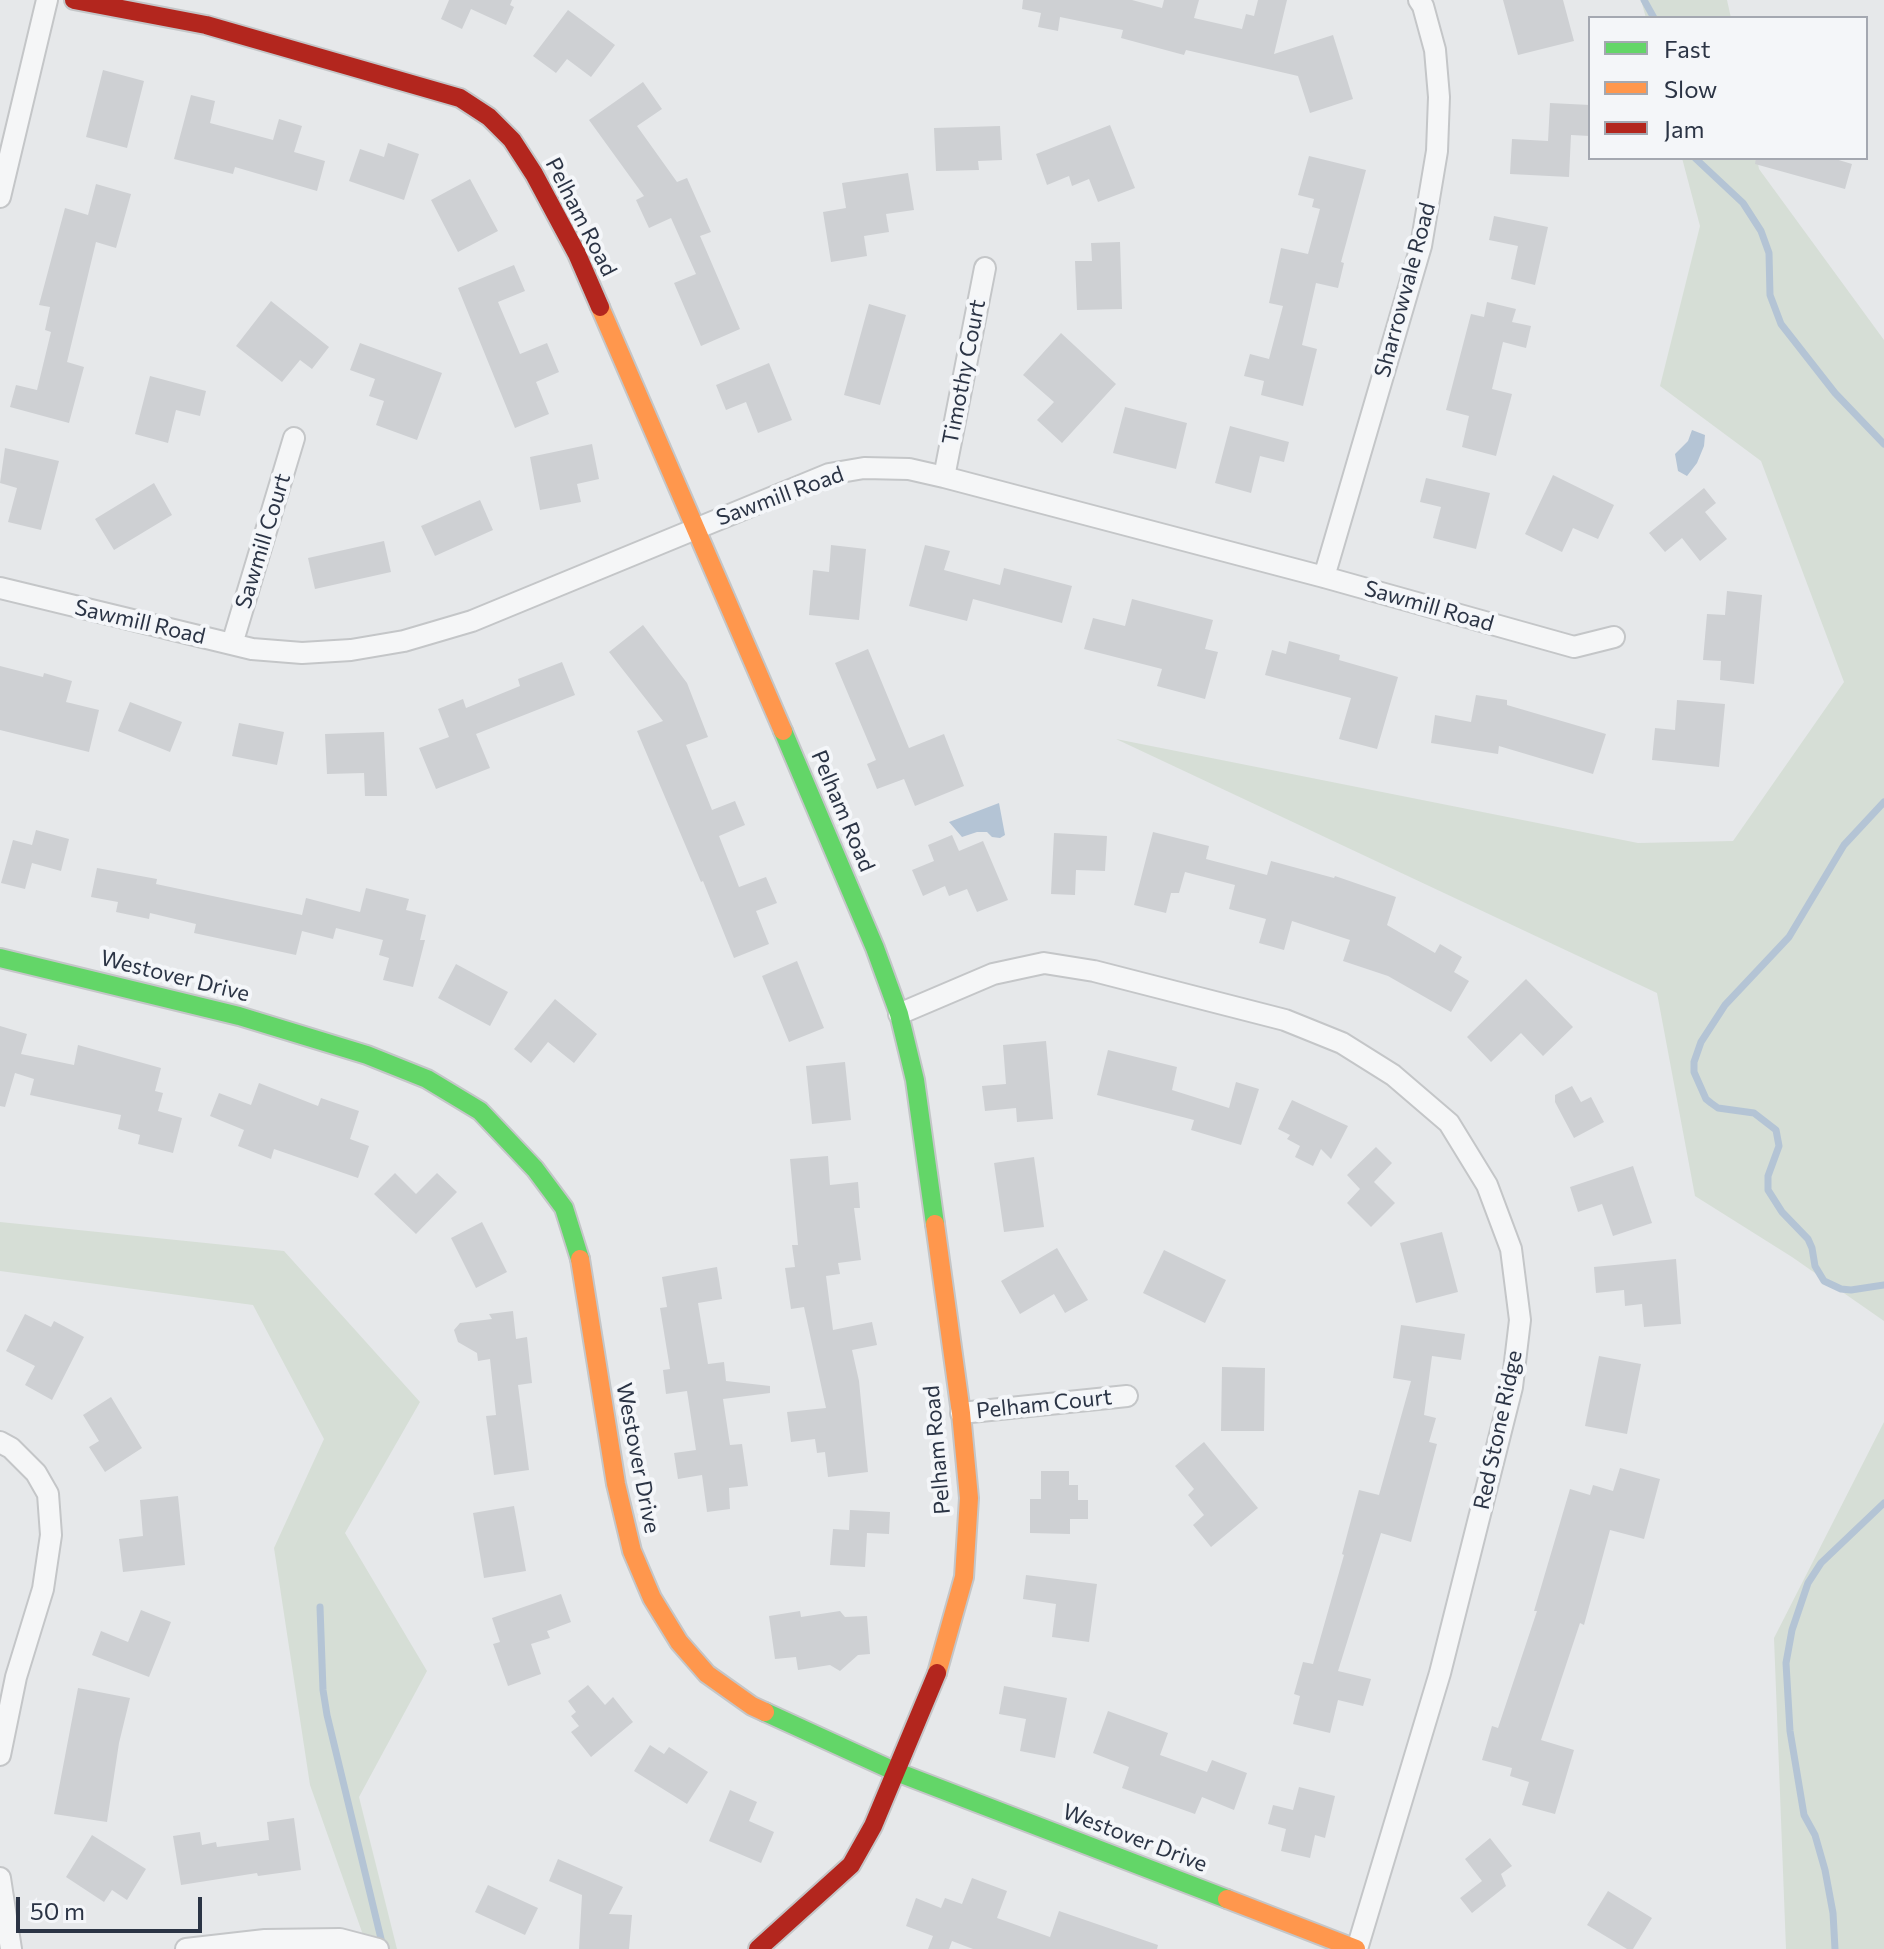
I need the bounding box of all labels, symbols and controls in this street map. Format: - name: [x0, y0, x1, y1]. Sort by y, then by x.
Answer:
- legend: [1588, 16, 1868, 160]
- text: Fast: [1664, 34, 1711, 63]
- text: Slow: [1664, 74, 1717, 103]
- text: Jam: [1664, 114, 1704, 143]
- street label: Pelham Road: [540, 153, 622, 281]
- street label: Sharrowvale Road: [1369, 200, 1441, 380]
- street label: Timothy Court: [937, 297, 991, 447]
- street label: Sawmill Road: [713, 461, 847, 531]
- street label: Sawmill Court: [230, 470, 296, 612]
- street label: Sawmill Road: [1361, 575, 1497, 637]
- street label: Sawmill Road: [72, 594, 208, 650]
- street label: Pelham Road: [806, 746, 880, 876]
- street label: Westover Drive: [98, 945, 252, 1007]
- street label: Red Stone Ridge: [1468, 1348, 1528, 1512]
- street label: Westover Drive: [610, 1381, 666, 1535]
- street label: Pelham Road: [918, 1384, 956, 1516]
- street label: Pelham Court: [975, 1384, 1113, 1424]
- street label: Westover Drive: [1059, 1798, 1211, 1878]
- scale bar: [20, 1881, 206, 1931]
- text: 50 m: [30, 1896, 85, 1925]

